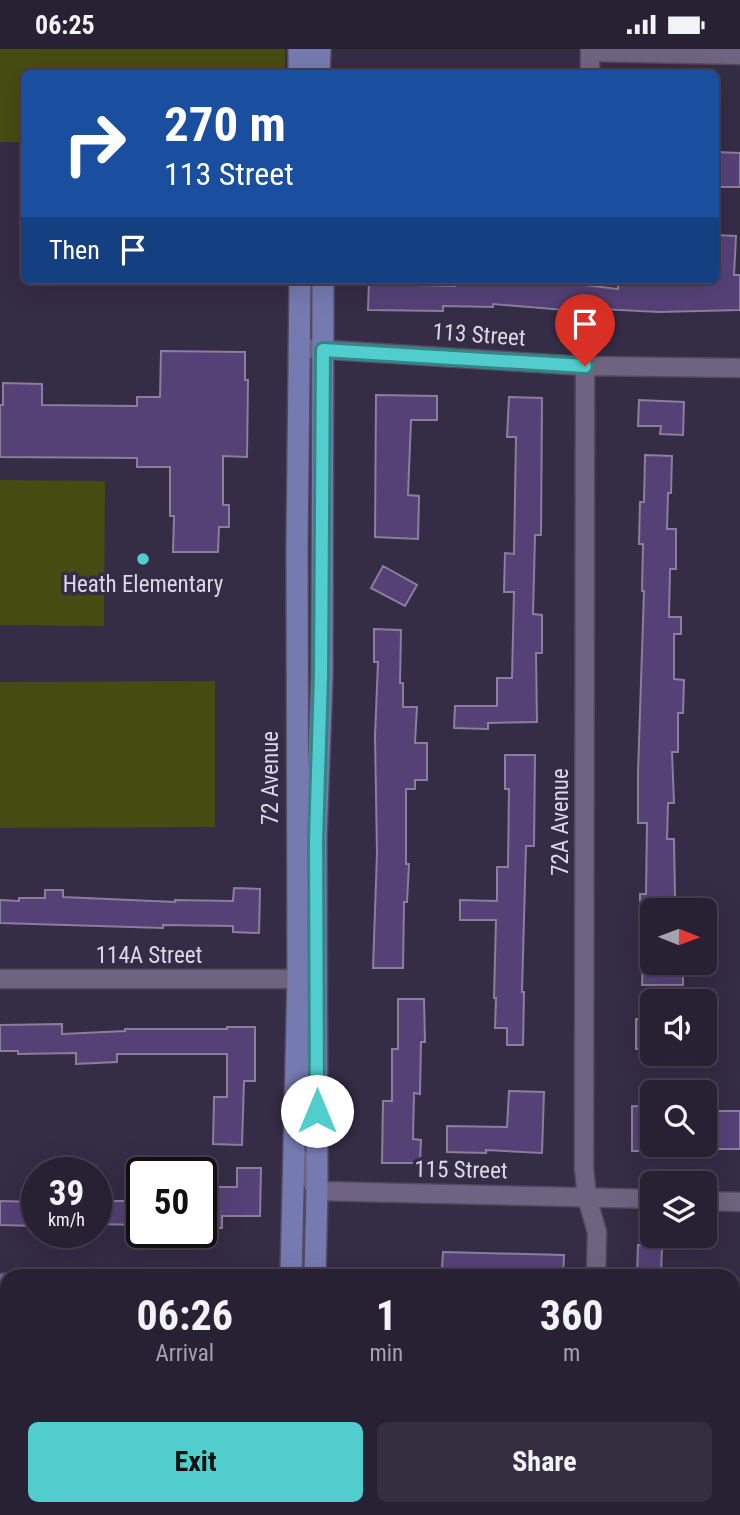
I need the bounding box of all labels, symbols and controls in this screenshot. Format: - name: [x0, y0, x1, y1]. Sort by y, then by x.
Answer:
- text: 06:25: [35, 10, 95, 40]
- text: 270 m: [164, 96, 286, 153]
- icon: right: [49, 98, 140, 189]
- text: 113 Street: [164, 155, 294, 193]
- icon: arrive: [114, 231, 152, 269]
- text: Then: [49, 235, 100, 265]
- pin: [555, 294, 615, 366]
- icon: arrive: [566, 305, 604, 343]
- street label: 113 Street: [432, 318, 526, 352]
- marker: Heath Elementary: [135, 551, 151, 567]
- place label: Heath Elementary: [63, 571, 224, 598]
- street label: 72 Avenue: [257, 731, 284, 825]
- street label: 72A Avenue: [547, 768, 574, 876]
- north arrow: [640, 898, 718, 975]
- map controls: [640, 898, 717, 1248]
- street label: 114A Street: [96, 942, 202, 969]
- button: sound: [640, 989, 717, 1066]
- position arrow: [280, 1074, 354, 1148]
- button: search: [640, 1080, 717, 1157]
- street label: 115 Street: [414, 1156, 508, 1184]
- speed limit sign: 50: [126, 1157, 217, 1248]
- button: layers: [640, 1171, 717, 1248]
- text: 39: [49, 1173, 84, 1214]
- text: km/h: [48, 1209, 85, 1230]
- text: 06:26: [137, 1291, 233, 1340]
- text: 1: [376, 1291, 397, 1340]
- text: 360: [540, 1291, 603, 1340]
- text: Arrival: [155, 1340, 214, 1367]
- text: min: [369, 1340, 403, 1367]
- text: m: [563, 1340, 580, 1367]
- button: Exit: [28, 1422, 363, 1502]
- button: Share: [377, 1422, 712, 1502]

